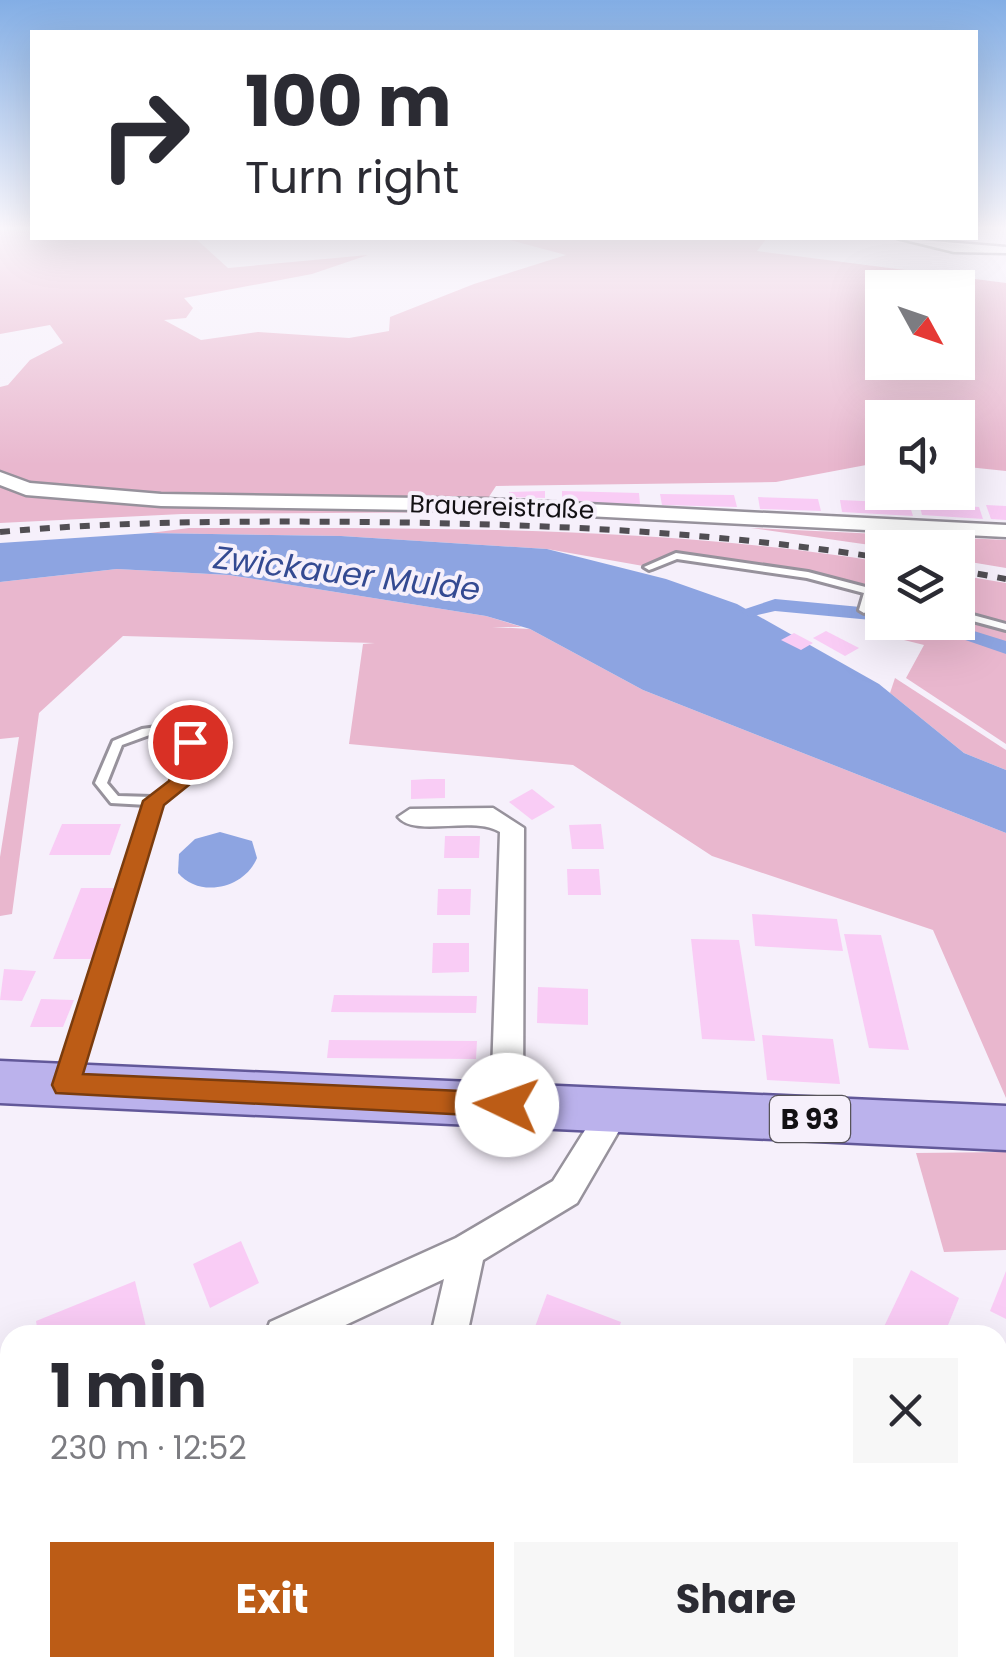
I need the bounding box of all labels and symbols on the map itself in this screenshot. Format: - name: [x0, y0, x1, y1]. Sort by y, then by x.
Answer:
- north arrow: [865, 270, 975, 380]
- street label: Brauereistraße: [409, 486, 595, 528]
- water label: Zwickauer Mulde: [210, 534, 483, 612]
- pin: [148, 700, 233, 785]
- position arrow: [455, 1053, 559, 1157]
- road number: B 93: [770, 1096, 850, 1142]

